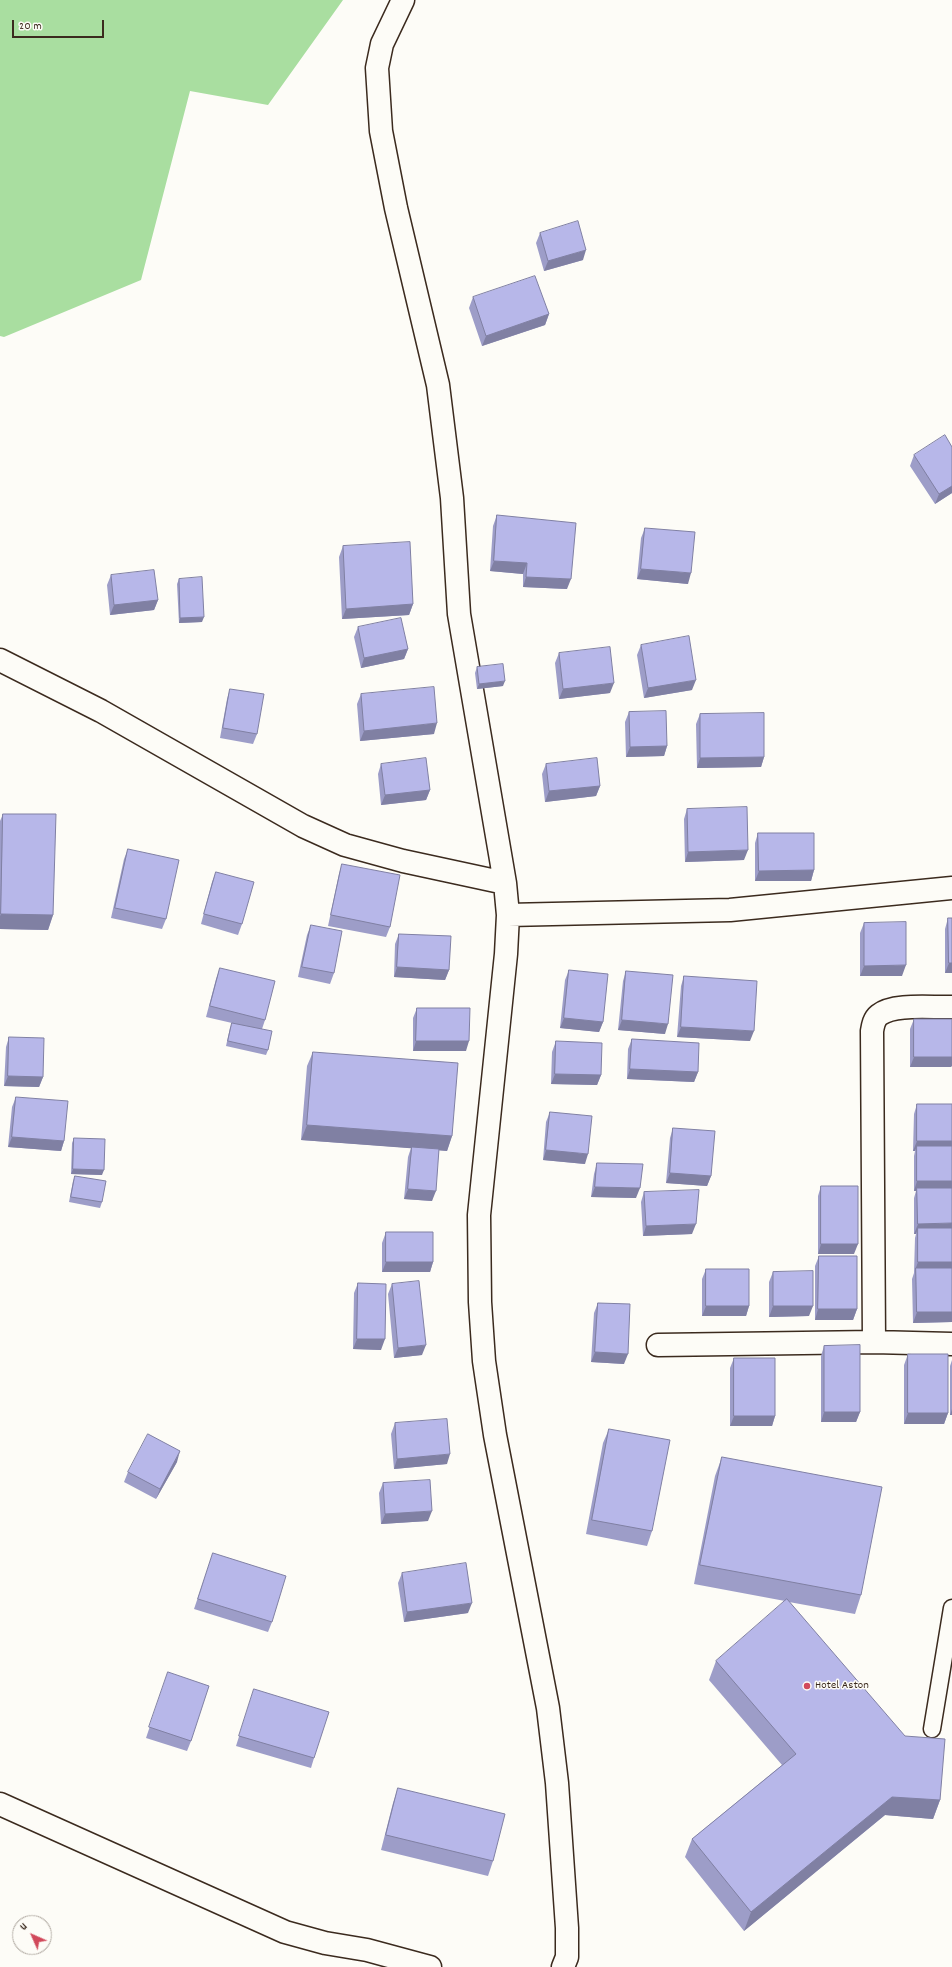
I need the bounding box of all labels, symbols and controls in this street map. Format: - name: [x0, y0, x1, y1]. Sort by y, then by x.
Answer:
- scale bar: [14, 12, 106, 38]
- text: 20 m: [19, 18, 42, 35]
- place label: Hotel Aston: [815, 1679, 869, 1693]
- marker: Hotel Aston: [802, 1681, 812, 1691]
- north arrow: [12, 1915, 52, 1955]
- text: U: [17, 1920, 32, 1935]

